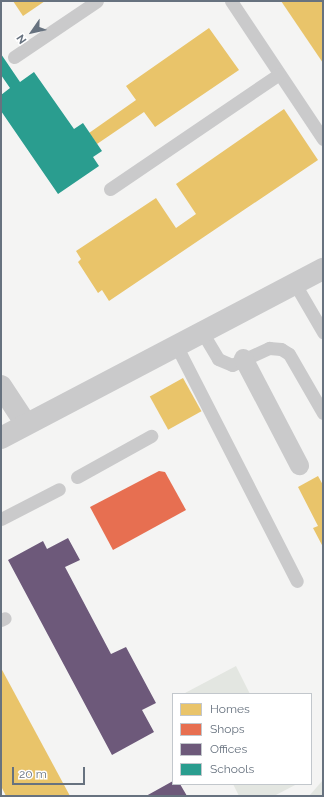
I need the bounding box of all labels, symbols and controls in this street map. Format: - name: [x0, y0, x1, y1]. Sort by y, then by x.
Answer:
- north arrow: [12, 12, 52, 52]
- text: N: [14, 32, 29, 46]
- legend: [172, 693, 312, 785]
- text: Homes: [210, 702, 250, 716]
- text: Shops: [210, 722, 245, 736]
- text: Offices: [210, 742, 247, 756]
- scale bar: [14, 759, 87, 785]
- text: Schools: [210, 762, 254, 776]
- text: 20 m: [19, 767, 47, 781]

